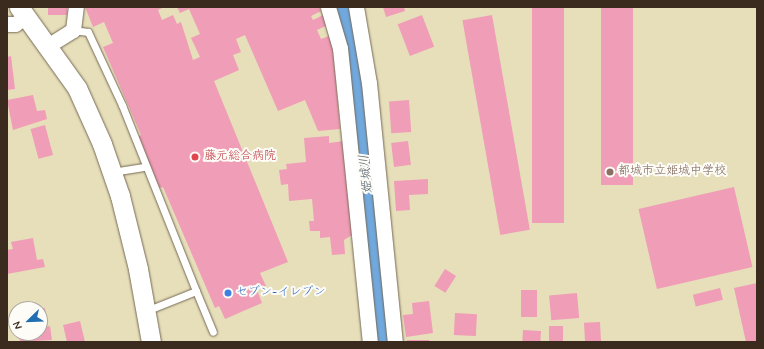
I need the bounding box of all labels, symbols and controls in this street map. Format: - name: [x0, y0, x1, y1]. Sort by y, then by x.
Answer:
- place label: 藤元総合病院: [204, 150, 276, 164]
- marker: 藤元総合病院: [189, 151, 201, 163]
- water label: 姫城川: [357, 154, 377, 194]
- place label: 都城市立姫城中学校: [618, 165, 726, 179]
- marker: 都城市立姫城中学校: [605, 167, 615, 177]
- place label: セブン-イレブン: [236, 286, 325, 300]
- marker: セブン-イレブン: [223, 288, 233, 298]
- north arrow: [8, 301, 48, 341]
- text: N: [10, 319, 26, 331]

